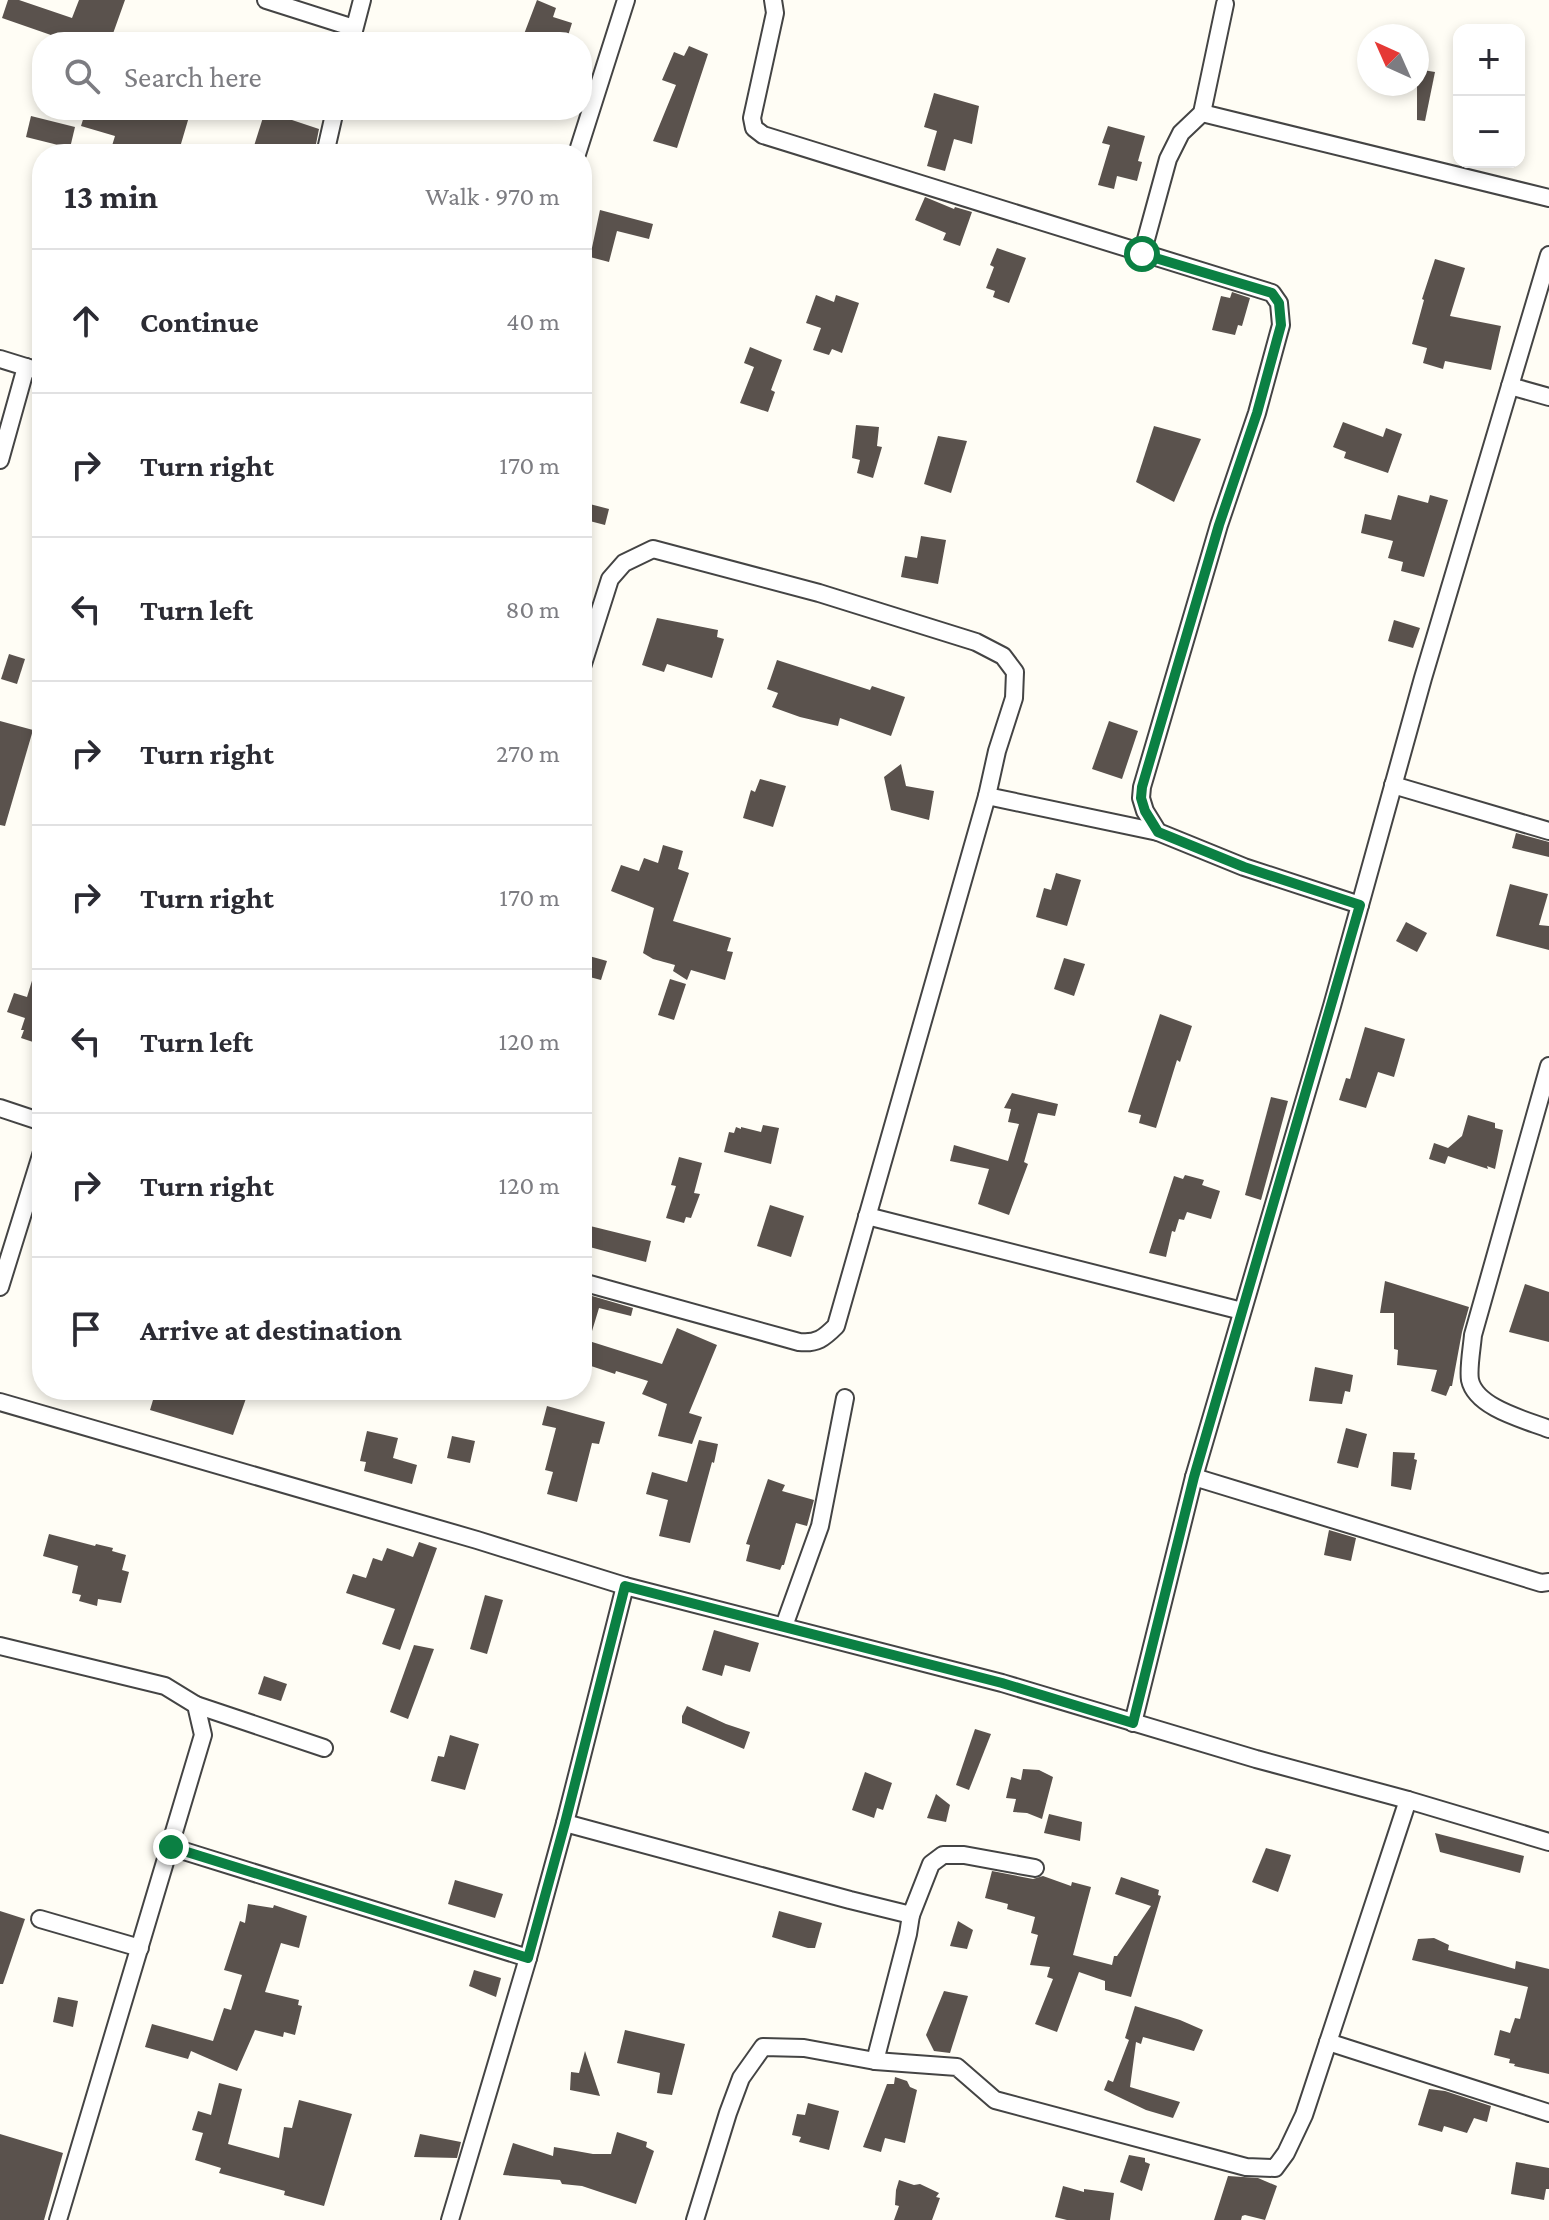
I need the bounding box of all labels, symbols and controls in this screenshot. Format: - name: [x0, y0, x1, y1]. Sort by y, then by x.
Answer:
- north arrow: [1357, 24, 1429, 96]
- map controls: [1453, 24, 1525, 168]
- button: +: [1453, 24, 1525, 96]
- search box: [32, 32, 592, 120]
- icon: search: [60, 54, 104, 98]
- text: Search here: [124, 60, 262, 93]
- button: −: [1453, 96, 1525, 168]
- text: 13 min: [64, 178, 158, 215]
- text: Walk · 970 m: [425, 182, 560, 211]
- route start: [1124, 236, 1160, 272]
- icon: ahead: [64, 299, 108, 343]
- text: Continue: [140, 305, 259, 338]
- text: 40 m: [506, 307, 560, 336]
- icon: right: [64, 443, 108, 487]
- text: Turn right: [140, 449, 274, 482]
- text: 170 m: [499, 451, 560, 480]
- icon: left: [64, 587, 108, 631]
- text: Turn left: [140, 593, 253, 626]
- text: 80 m: [506, 595, 560, 624]
- icon: right: [64, 731, 108, 775]
- text: Turn right: [140, 737, 274, 770]
- text: 270 m: [496, 739, 560, 768]
- icon: right: [64, 875, 108, 919]
- text: Turn right: [140, 881, 274, 914]
- text: 170 m: [499, 883, 560, 912]
- icon: left: [64, 1019, 108, 1063]
- text: Turn left: [140, 1025, 253, 1058]
- text: 120 m: [499, 1027, 560, 1056]
- icon: right: [64, 1163, 108, 1207]
- text: Turn right: [140, 1169, 274, 1202]
- text: 120 m: [499, 1171, 560, 1200]
- icon: arrive: [64, 1307, 108, 1351]
- text: Arrive at destination: [140, 1313, 402, 1346]
- route end: [153, 1829, 189, 1865]

